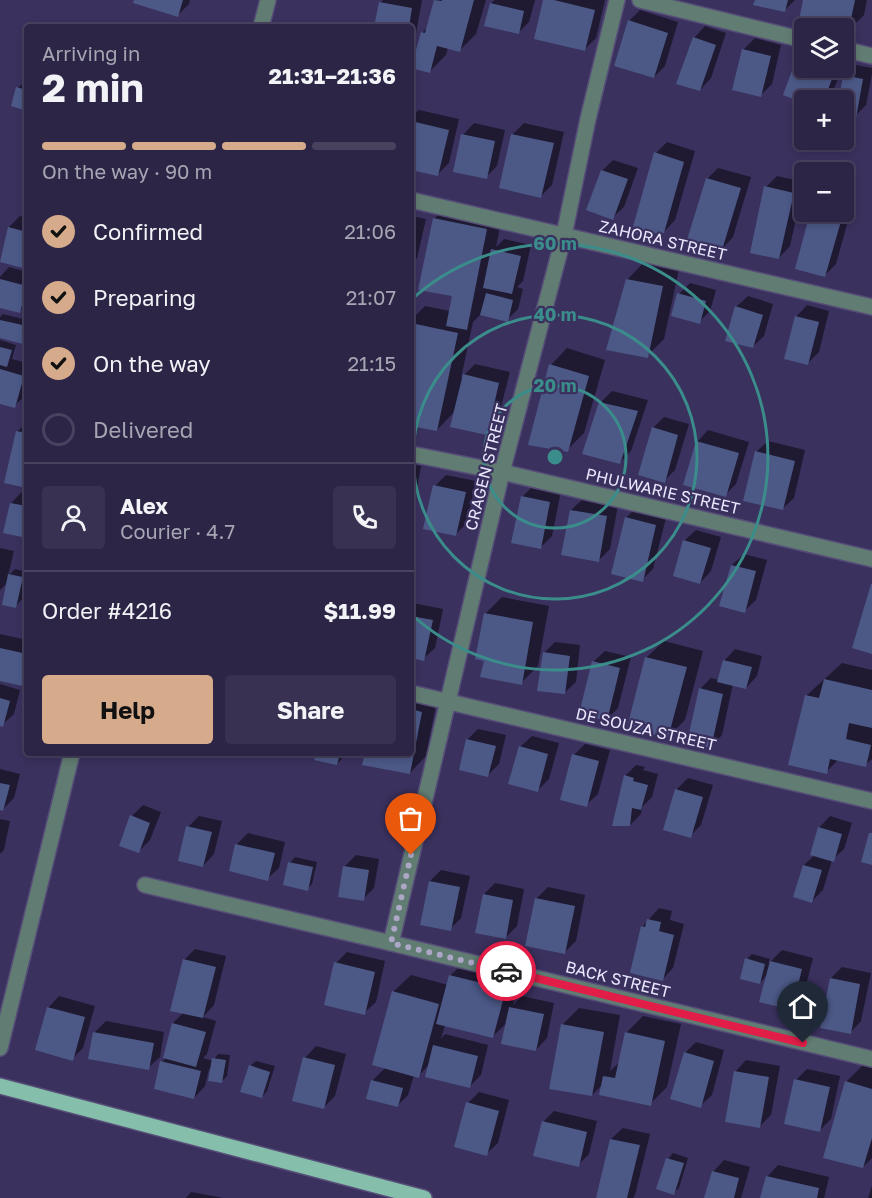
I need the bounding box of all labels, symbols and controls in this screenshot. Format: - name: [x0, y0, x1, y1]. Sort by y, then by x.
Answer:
- map controls: [794, 18, 854, 222]
- button: layers: [794, 18, 854, 78]
- text: Arriving in: [42, 41, 140, 65]
- text: 21:31–21:36: [269, 62, 396, 89]
- text: 2 min: [42, 64, 144, 111]
- button: +: [794, 90, 854, 150]
- text: On the way · 90 m: [42, 159, 212, 183]
- button: −: [794, 162, 854, 222]
- icon: check: [42, 215, 75, 248]
- street label: ZAHORA STREET: [597, 216, 729, 264]
- text: Confirmed: [93, 218, 203, 245]
- text: 21:06: [344, 219, 396, 243]
- text: 60 m: [533, 232, 577, 254]
- icon: check: [42, 281, 75, 314]
- text: Preparing: [93, 284, 196, 311]
- text: 21:07: [346, 285, 396, 309]
- text: 40 m: [533, 303, 577, 325]
- icon: check: [42, 347, 75, 380]
- text: On the way: [93, 350, 211, 377]
- text: 21:15: [347, 351, 396, 375]
- text: 20 m: [534, 374, 576, 396]
- street label: CRAGEN STREET: [461, 402, 511, 532]
- text: Delivered: [93, 416, 193, 443]
- centre of rings: [545, 447, 565, 467]
- street label: PHULWARIE STREET: [584, 464, 742, 519]
- button: person: [42, 486, 105, 549]
- button: phone: [333, 486, 396, 549]
- text: Alex: [120, 492, 168, 519]
- text: Courier · 4.7: [120, 519, 235, 543]
- text: Order #4216: [42, 597, 172, 624]
- text: $11.99: [324, 597, 396, 624]
- button: Help: [42, 675, 213, 744]
- button: Share: [225, 675, 396, 744]
- street label: DE SOUZA STREET: [574, 703, 718, 755]
- pin: [385, 793, 436, 855]
- icon: bag: [394, 802, 427, 835]
- courier: [476, 941, 536, 1001]
- icon: car: [490, 955, 523, 988]
- street label: BACK STREET: [564, 956, 673, 1002]
- pin: [777, 981, 828, 1043]
- icon: home: [786, 990, 819, 1023]

